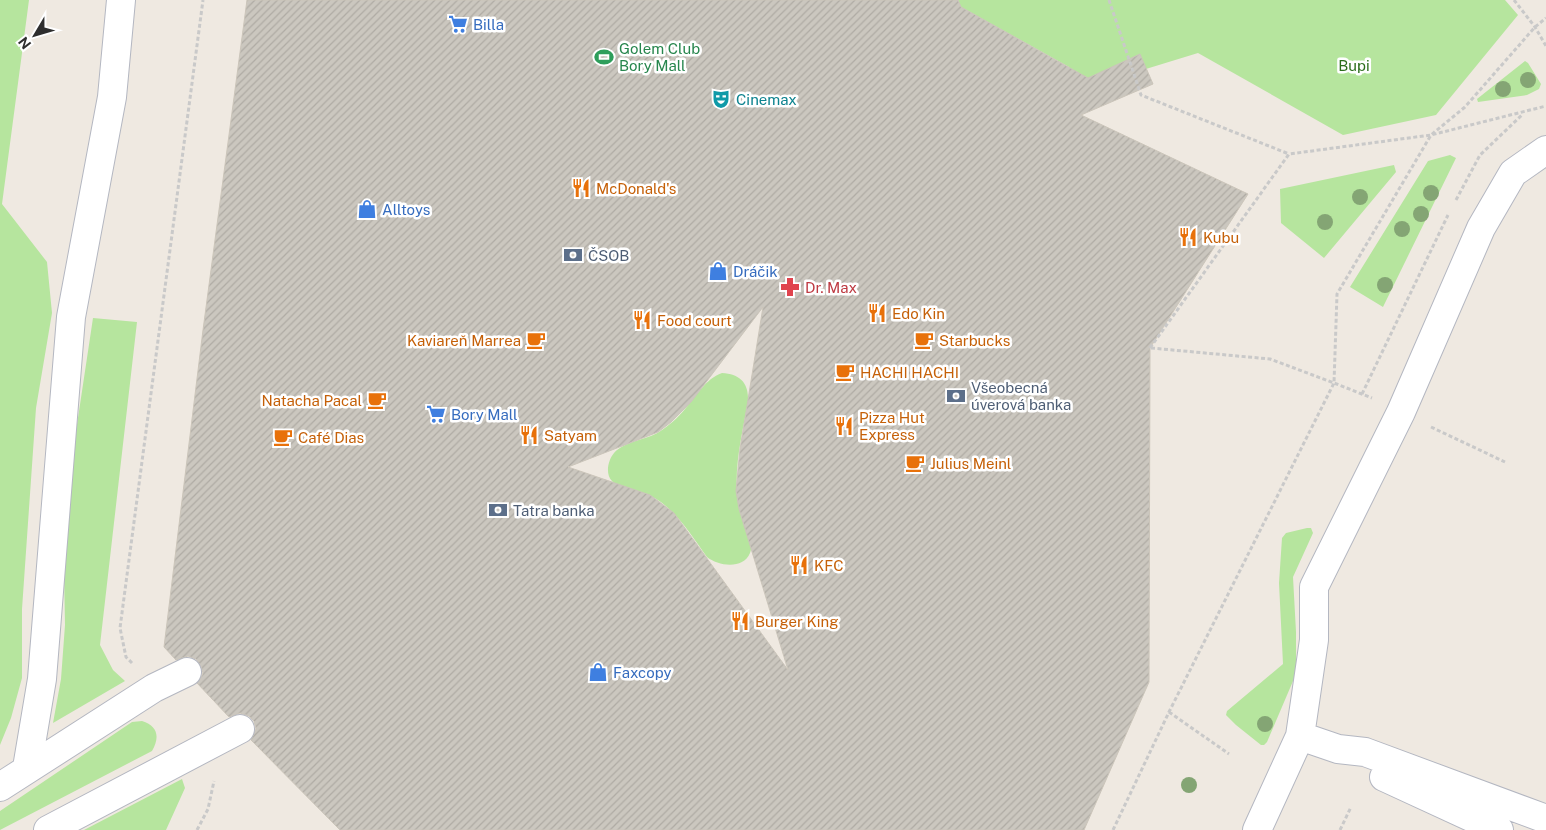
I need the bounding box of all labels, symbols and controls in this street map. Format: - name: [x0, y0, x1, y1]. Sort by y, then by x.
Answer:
- north arrow: [10, 10, 60, 60]
- supermarket icon: Billa: [447, 13, 469, 35]
- place label: Billa: [473, 16, 504, 33]
- text: N: [15, 34, 34, 52]
- place label: Golem Club Bory Mall: [619, 40, 700, 74]
- sports icon: Golem Club Bory Mall: [593, 46, 615, 68]
- park label: Bupi: [1338, 57, 1370, 74]
- theatre icon: Cinemax: [710, 88, 732, 110]
- place label: Cinemax: [736, 91, 797, 108]
- restaurant icon: McDonald's: [570, 177, 592, 199]
- place label: McDonald's: [596, 180, 676, 197]
- shop icon: Alltoys: [356, 198, 378, 220]
- place label: Alltoys: [382, 201, 430, 218]
- restaurant icon: Kubu: [1177, 226, 1199, 248]
- place label: Kubu: [1203, 229, 1239, 246]
- bank icon: ČSOB: [562, 244, 584, 266]
- place label: ČSOB: [588, 247, 629, 264]
- shop icon: Dráčik: [707, 260, 729, 282]
- place label: Dráčik: [733, 263, 778, 280]
- pharmacy icon: Dr. Max: [779, 276, 801, 298]
- place label: Dr. Max: [805, 279, 857, 296]
- restaurant icon: Edo Kin: [866, 302, 888, 324]
- place label: Edo Kin: [892, 305, 945, 322]
- restaurant icon: Food court: [631, 309, 653, 331]
- place label: Food court: [657, 312, 732, 329]
- cafe icon: Kaviareň Marrea: [525, 329, 547, 351]
- cafe icon: Starbucks: [913, 329, 935, 351]
- place label: Kaviareň Marrea: [407, 332, 521, 349]
- place label: Starbucks: [939, 332, 1010, 349]
- cafe icon: HACHI HACHI: [834, 361, 856, 383]
- place label: HACHI HACHI: [860, 364, 959, 381]
- place label: Všeobecná úverová banka: [971, 379, 1071, 413]
- bank icon: Všeobecná úverová banka: [945, 385, 967, 407]
- cafe icon: Natacha Pacal: [366, 389, 388, 411]
- place label: Natacha Pacal: [261, 392, 362, 409]
- supermarket icon: Bory Mall: [425, 403, 447, 425]
- place label: Bory Mall: [451, 406, 518, 423]
- place label: Pizza Hut Express: [859, 409, 925, 443]
- restaurant icon: Pizza Hut Express: [833, 415, 855, 437]
- restaurant icon: Satyam: [518, 424, 540, 446]
- cafe icon: Café Dias: [272, 426, 294, 448]
- place label: Satyam: [544, 427, 597, 444]
- place label: Café Dias: [298, 429, 364, 446]
- cafe icon: Julius Meinl: [904, 452, 926, 474]
- place label: Julius Meinl: [930, 455, 1011, 472]
- bank icon: Tatra banka: [487, 499, 509, 521]
- place label: Tatra banka: [513, 502, 595, 519]
- restaurant icon: KFC: [788, 554, 810, 576]
- place label: KFC: [814, 557, 843, 574]
- restaurant icon: Burger King: [729, 610, 751, 632]
- place label: Burger King: [755, 613, 839, 630]
- shop icon: Faxcopy: [587, 661, 609, 683]
- place label: Faxcopy: [613, 664, 672, 681]

